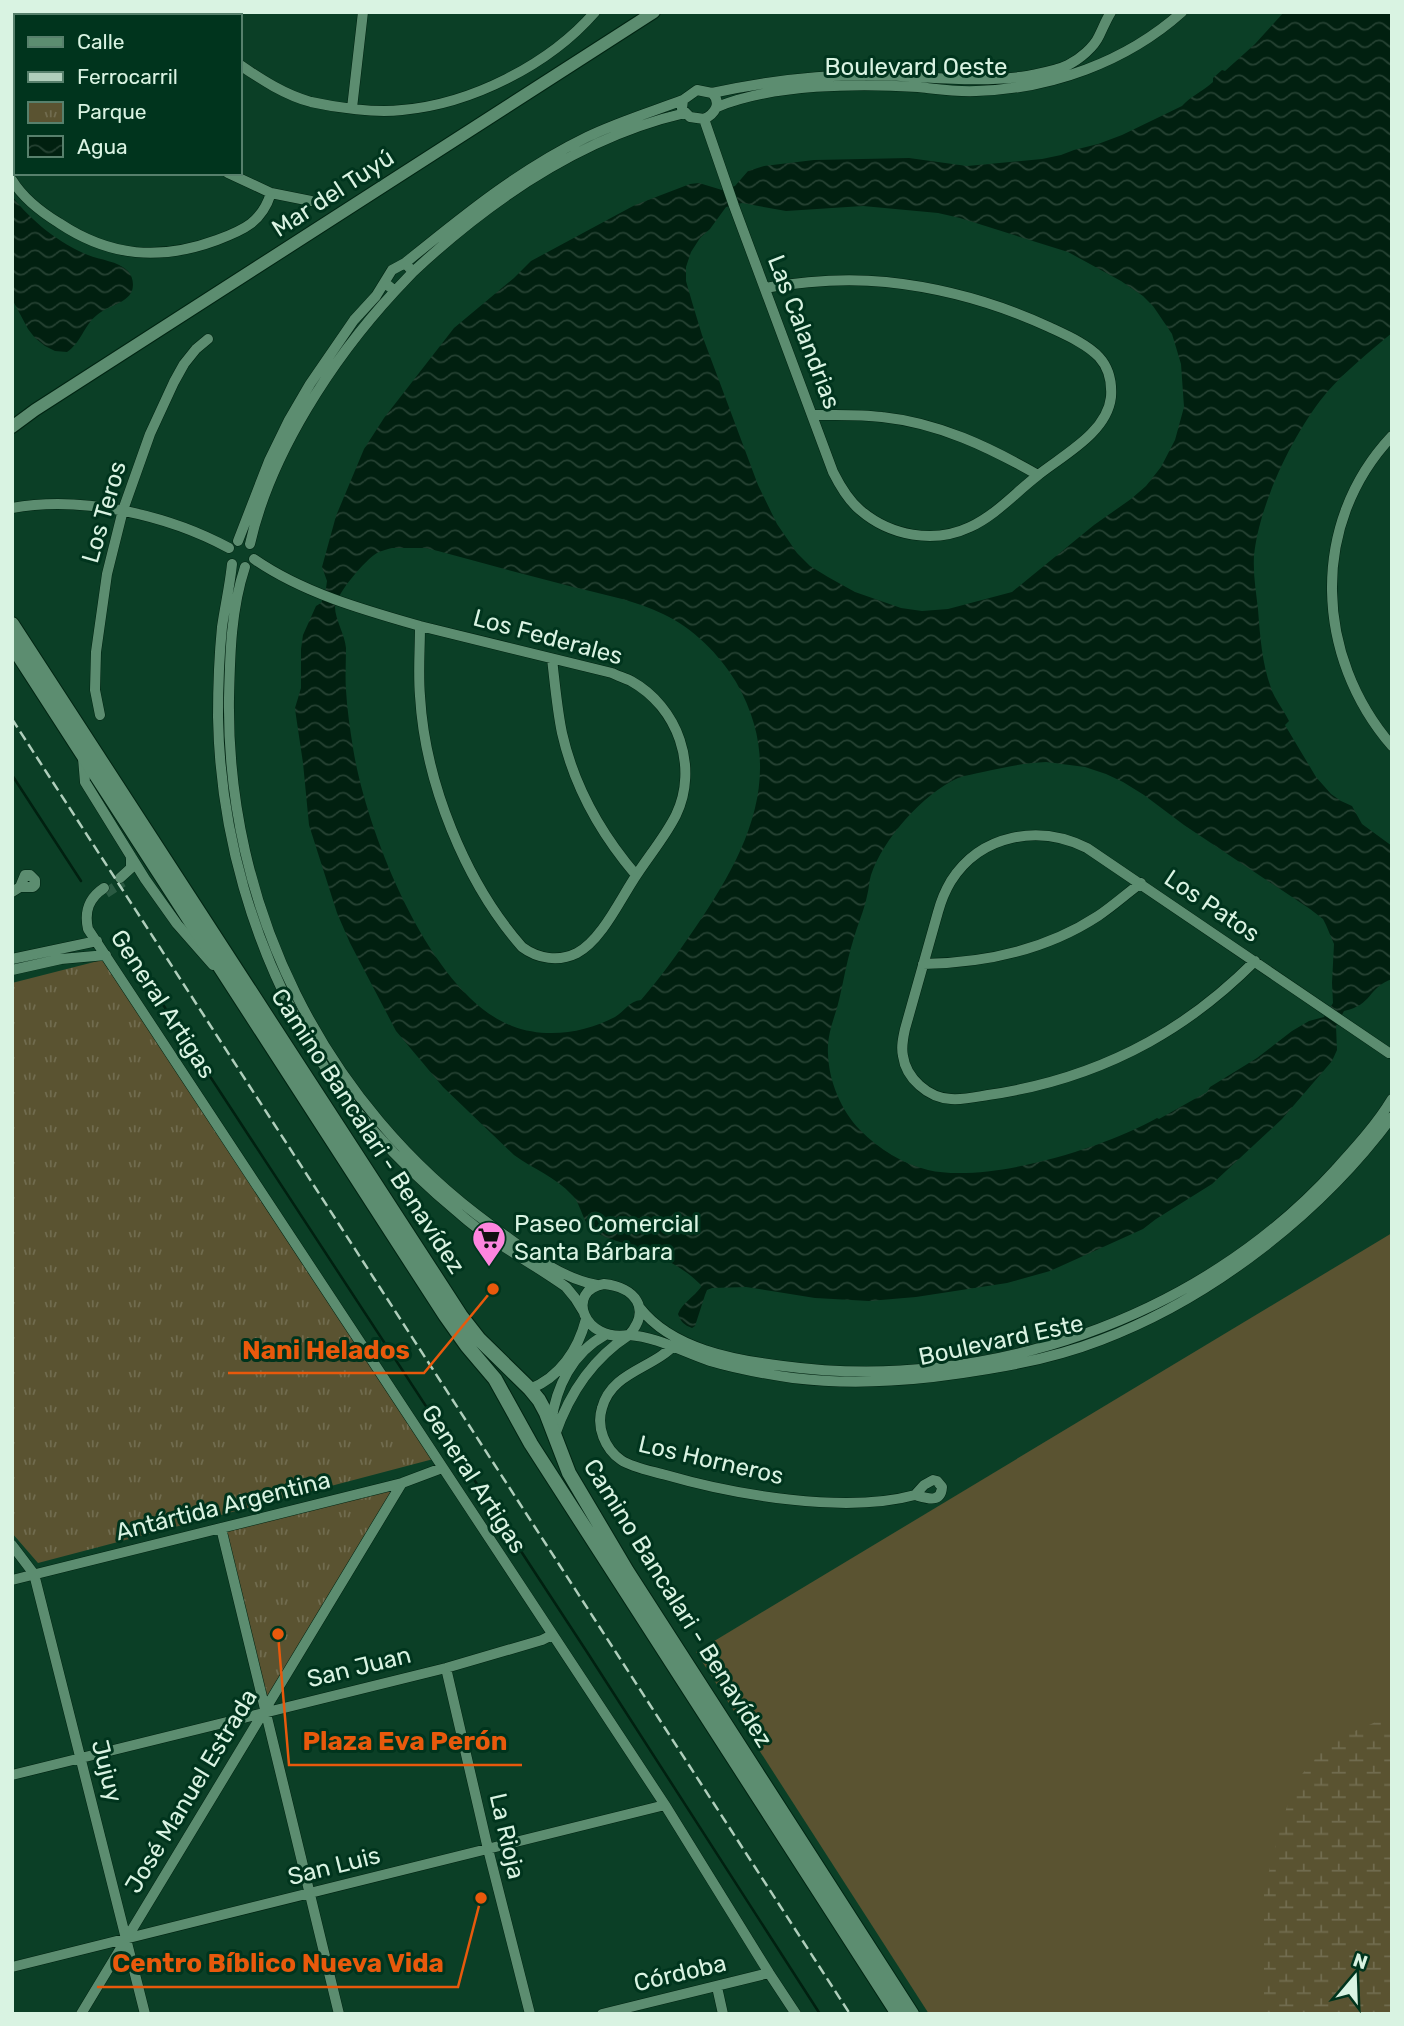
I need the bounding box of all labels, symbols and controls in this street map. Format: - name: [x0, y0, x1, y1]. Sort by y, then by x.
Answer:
- legend: [14, 14, 242, 175]
- text: Calle: [77, 29, 125, 54]
- street label: Boulevard Oeste: [825, 53, 1007, 81]
- text: Ferrocarril: [77, 64, 178, 89]
- text: Parque: [77, 99, 147, 124]
- text: Agua: [77, 134, 128, 159]
- street label: Mar del Tuyú: [267, 143, 399, 243]
- street label: Las Calandrias: [762, 251, 846, 413]
- street label: Los Teros: [76, 458, 132, 566]
- street label: Los Federales: [470, 604, 626, 670]
- street label: Los Patos: [1159, 864, 1265, 948]
- street label: General Artigas: [105, 925, 221, 1083]
- street label: Camino Bancalari - Benavídez: [265, 983, 471, 1279]
- place label: Paseo Comercial Santa Bárbara: [514, 1210, 699, 1266]
- supermarket icon: Paseo Comercial Santa Bárbara: [470, 1219, 508, 1268]
- street label: Boulevard Este: [916, 1309, 1086, 1371]
- callout: Nani Helados: [228, 1326, 424, 1373]
- text: Nani Helados: [242, 1335, 410, 1366]
- street label: General Artigas: [416, 1400, 532, 1558]
- street label: Los Horneros: [636, 1430, 786, 1490]
- street label: Camino Bancalari - Benavídez: [578, 1454, 778, 1752]
- street label: Antártida Argentina: [113, 1466, 333, 1546]
- street label: San Juan: [304, 1641, 414, 1693]
- street label: José Manuel Estrada: [119, 1684, 263, 1898]
- callout: Plaza Eva Perón: [289, 1718, 522, 1765]
- text: Plaza Eva Perón: [303, 1726, 507, 1757]
- street label: Jujuy: [86, 1737, 128, 1805]
- street label: La Rioja: [484, 1790, 530, 1882]
- street label: San Luis: [285, 1841, 383, 1891]
- callout: Centro Bíblico Nueva Vida: [97, 1940, 458, 1987]
- north arrow: [1320, 1942, 1390, 2012]
- text: Centro Bíblico Nueva Vida: [112, 1948, 444, 1979]
- text: N: [1350, 1948, 1371, 1974]
- street label: Córdoba: [631, 1949, 729, 1997]

